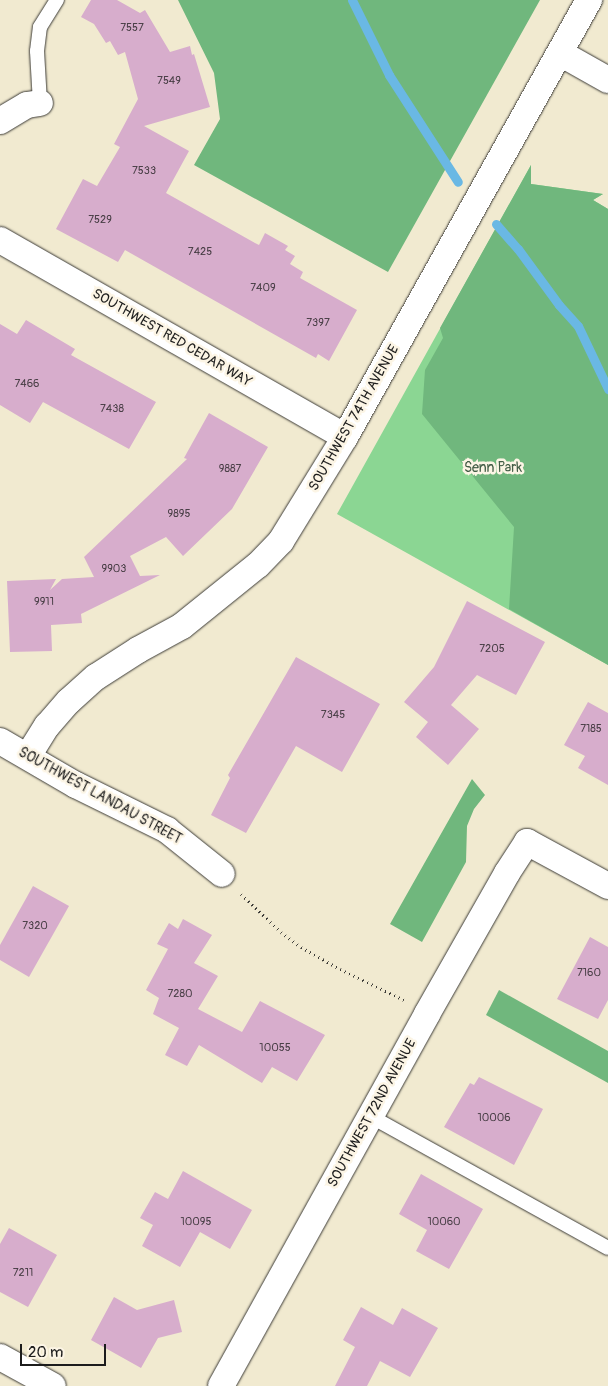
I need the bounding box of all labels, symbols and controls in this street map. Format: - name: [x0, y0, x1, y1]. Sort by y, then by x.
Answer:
- house number: 7557: [120, 21, 144, 35]
- house number: 7549: [157, 74, 181, 88]
- house number: 7533: [132, 164, 156, 178]
- house number: 7529: [88, 213, 112, 227]
- house number: 7425: [188, 245, 212, 259]
- house number: 7409: [250, 281, 276, 295]
- street label: SOUTHWEST RED CEDAR WAY: [89, 285, 255, 391]
- house number: 7397: [306, 316, 330, 330]
- street label: SOUTHWEST 74TH AVENUE: [305, 342, 403, 494]
- house number: 7466: [14, 377, 40, 391]
- house number: 7438: [100, 402, 124, 416]
- park label: Senn Park: [464, 460, 522, 476]
- house number: 9887: [219, 462, 241, 476]
- house number: 9895: [168, 507, 190, 521]
- house number: 9903: [102, 562, 126, 576]
- house number: 9911: [34, 595, 54, 609]
- house number: 7205: [479, 642, 505, 656]
- house number: 7345: [321, 708, 345, 722]
- house number: 7185: [580, 722, 602, 736]
- street label: SOUTHWEST LANDAU STREET: [15, 744, 185, 848]
- house number: 7320: [22, 919, 48, 933]
- house number: 7160: [577, 966, 601, 980]
- house number: 7280: [167, 987, 193, 1001]
- street label: SOUTHWEST 72ND AVENUE: [324, 1036, 420, 1190]
- house number: 10055: [259, 1041, 291, 1055]
- house number: 10006: [477, 1111, 511, 1125]
- house number: 10095: [181, 1215, 211, 1229]
- house number: 10060: [427, 1215, 461, 1229]
- house number: 7211: [13, 1266, 33, 1280]
- scale bar: [22, 1334, 109, 1366]
- text: 20 m: [28, 1343, 63, 1362]

